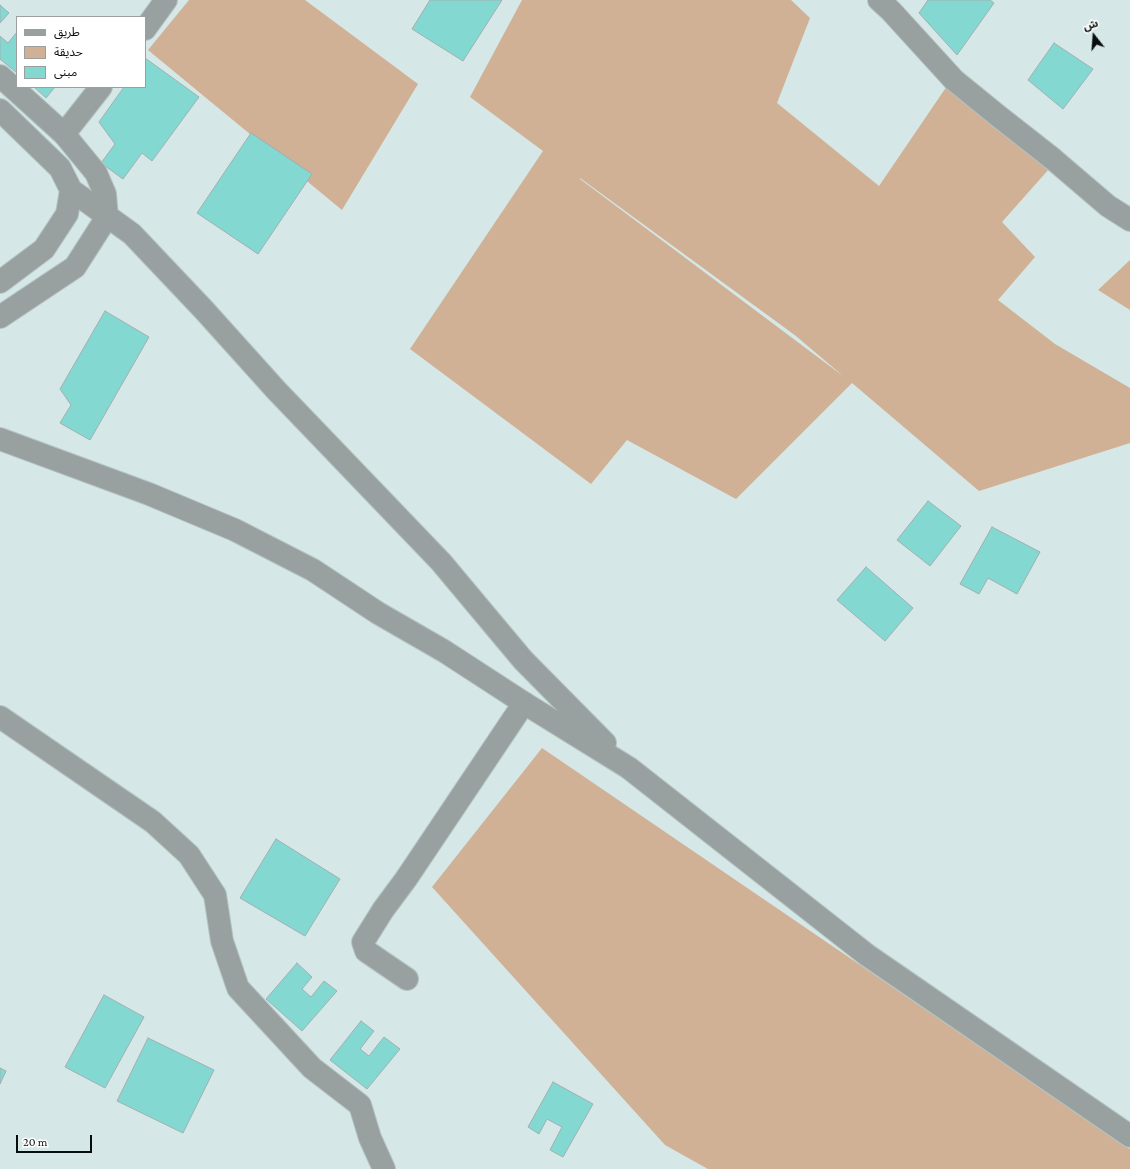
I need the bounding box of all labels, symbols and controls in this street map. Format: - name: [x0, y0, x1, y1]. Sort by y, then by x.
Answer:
- legend: [16, 16, 146, 88]
- north arrow: [1074, 16, 1114, 56]
- text: ش: [1082, 17, 1099, 32]
- text: طريق: [54, 25, 80, 39]
- text: حديقة: [54, 45, 83, 59]
- text: مبنى: [54, 65, 77, 79]
- scale bar: [18, 1127, 94, 1153]
- text: 20 m: [23, 1135, 47, 1149]

